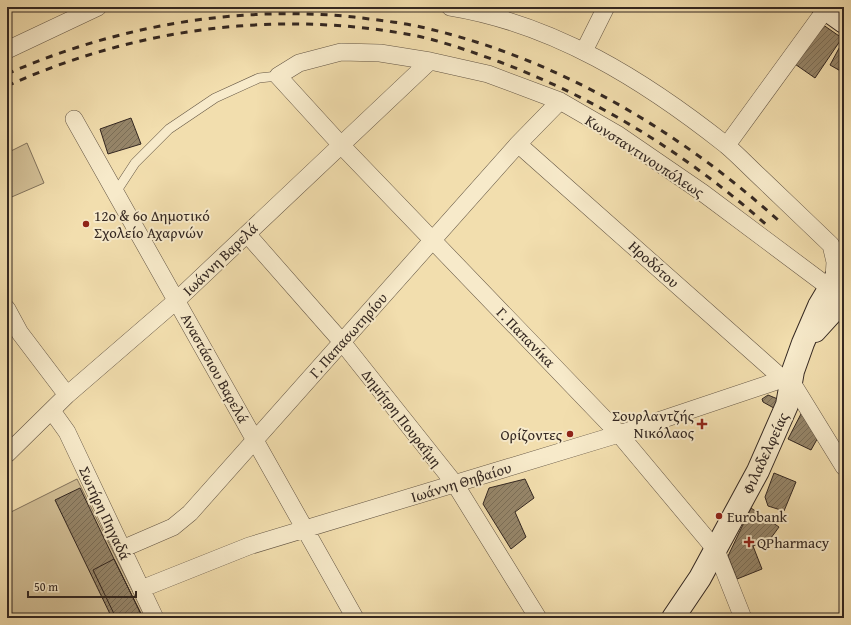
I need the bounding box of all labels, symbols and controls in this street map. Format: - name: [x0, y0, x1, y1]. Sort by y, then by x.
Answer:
- street label: Κωνσταντινουπόλεως: [581, 110, 709, 203]
- place label: 12ο & 6ο Δημοτικό Σχολείο Αχαρνών: [94, 205, 210, 243]
- street label: Ιωάννη Βαρελά: [178, 218, 262, 300]
- marker: 12ο & 6ο Δημοτικό Σχολείο Αχαρνών: [81, 219, 91, 229]
- street label: Ηροδότου: [624, 236, 684, 293]
- street label: Γ. Παπασωτηρίου: [304, 288, 392, 382]
- street label: Γ. Παπανίκα: [492, 302, 560, 372]
- street label: Αναστάσιου Βαρελά: [176, 309, 254, 427]
- street label: Δημήτρη Πουραΐμη: [357, 365, 447, 471]
- place label: Σουρλαντζής Νικόλαος: [612, 405, 695, 443]
- street label: Φιλαδελφείας: [737, 408, 793, 497]
- marker: Σουρλαντζής Νικόλαος: [697, 419, 707, 429]
- place label: Ορίζοντες: [500, 424, 563, 445]
- marker: Ορίζοντες: [565, 429, 575, 439]
- street label: Ιωάννη Θηβαίου: [408, 457, 514, 507]
- street label: Σωτήρη Πηγαδά: [74, 463, 136, 563]
- place label: Eurobank: [727, 506, 788, 527]
- marker: Eurobank: [714, 511, 724, 521]
- place label: QPharmacy: [757, 532, 830, 553]
- marker: QPharmacy: [744, 537, 754, 547]
- scale bar: [28, 573, 136, 599]
- text: 50 m: [34, 578, 58, 595]

